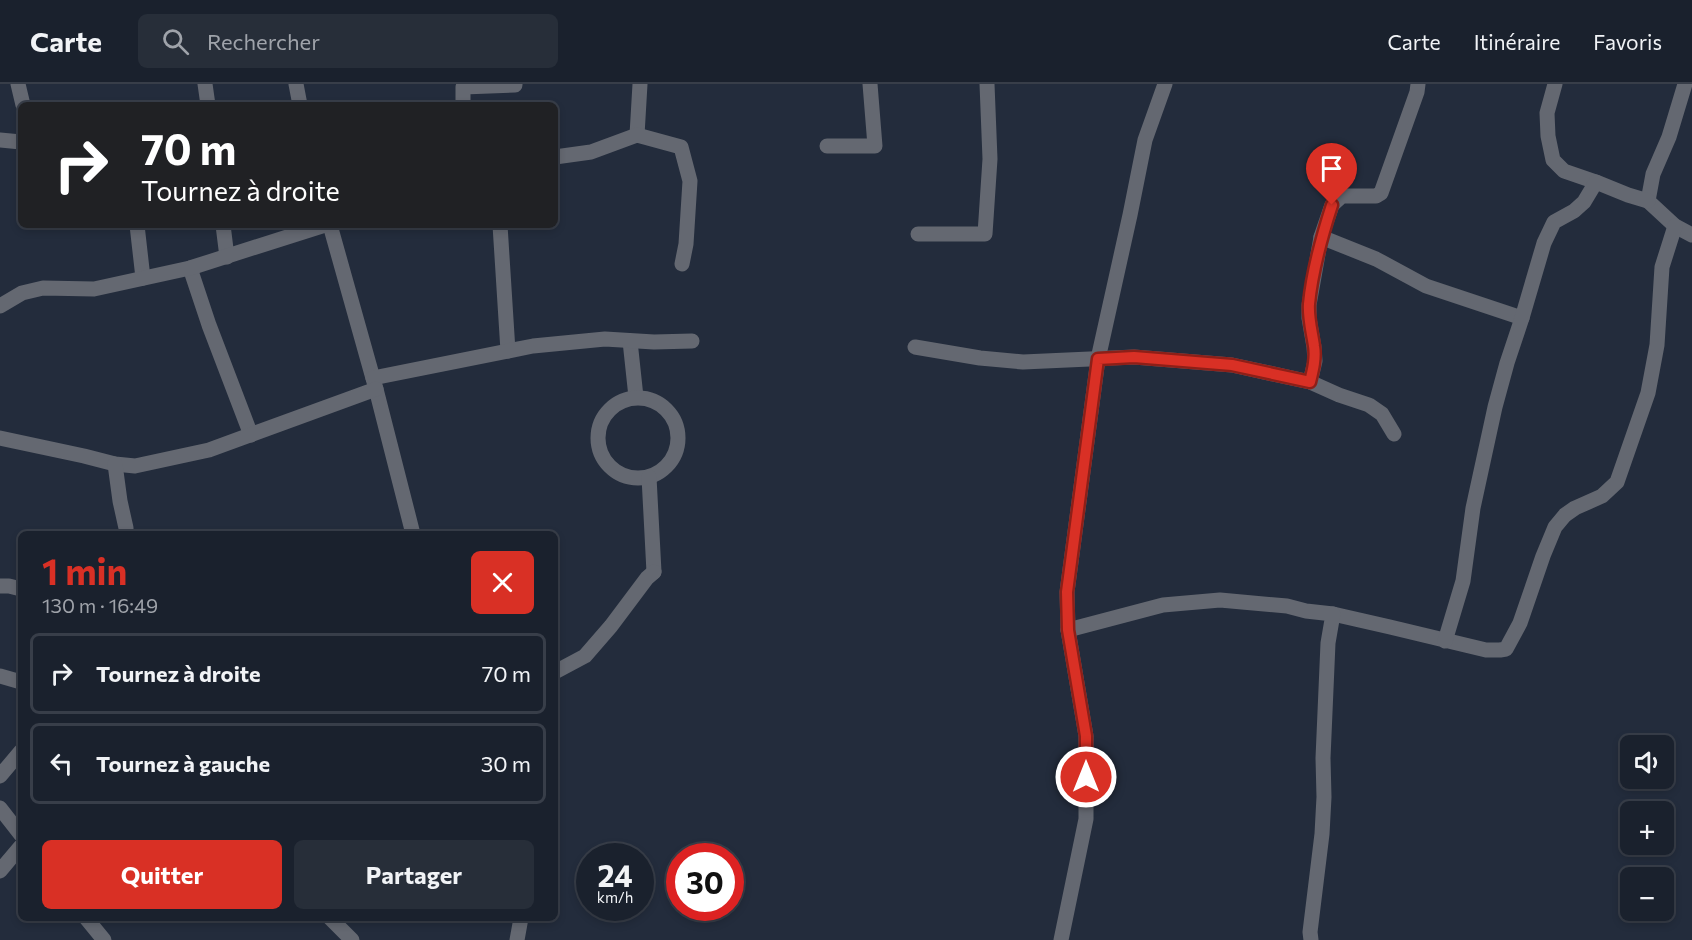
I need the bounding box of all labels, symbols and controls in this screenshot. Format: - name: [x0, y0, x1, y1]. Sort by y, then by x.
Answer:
- search box: [138, 14, 558, 68]
- text: Carte: [30, 24, 102, 58]
- icon: search: [159, 25, 192, 58]
- text: Rechercher: [207, 28, 320, 55]
- text: Carte: [1387, 29, 1441, 54]
- text: Itinéraire: [1474, 29, 1560, 54]
- text: Favoris: [1593, 29, 1662, 54]
- text: 70 m: [141, 122, 236, 174]
- icon: right: [42, 126, 120, 204]
- pin: [1306, 143, 1357, 205]
- icon: arrive: [1315, 152, 1348, 185]
- text: Tournez à droite: [141, 174, 340, 207]
- text: 1 min: [42, 548, 127, 592]
- button: close: [471, 551, 534, 614]
- text: 130 m · 16:49: [42, 593, 158, 617]
- icon: right: [45, 657, 78, 690]
- text: Tournez à droite: [96, 660, 261, 687]
- text: 70 m: [482, 660, 531, 687]
- map controls: [1620, 735, 1674, 921]
- button: sound: [1620, 735, 1674, 789]
- position arrow: [1054, 745, 1118, 809]
- icon: left: [45, 747, 78, 780]
- text: Tournez à gauche: [96, 750, 270, 777]
- text: 30 m: [481, 750, 531, 777]
- button: +: [1620, 801, 1674, 855]
- button: Quitter: [42, 840, 282, 909]
- button: Partager: [294, 840, 534, 909]
- speed limit sign: 30: [666, 843, 744, 921]
- text: 24: [597, 856, 633, 893]
- button: −: [1620, 867, 1674, 921]
- text: km/h: [597, 888, 633, 906]

